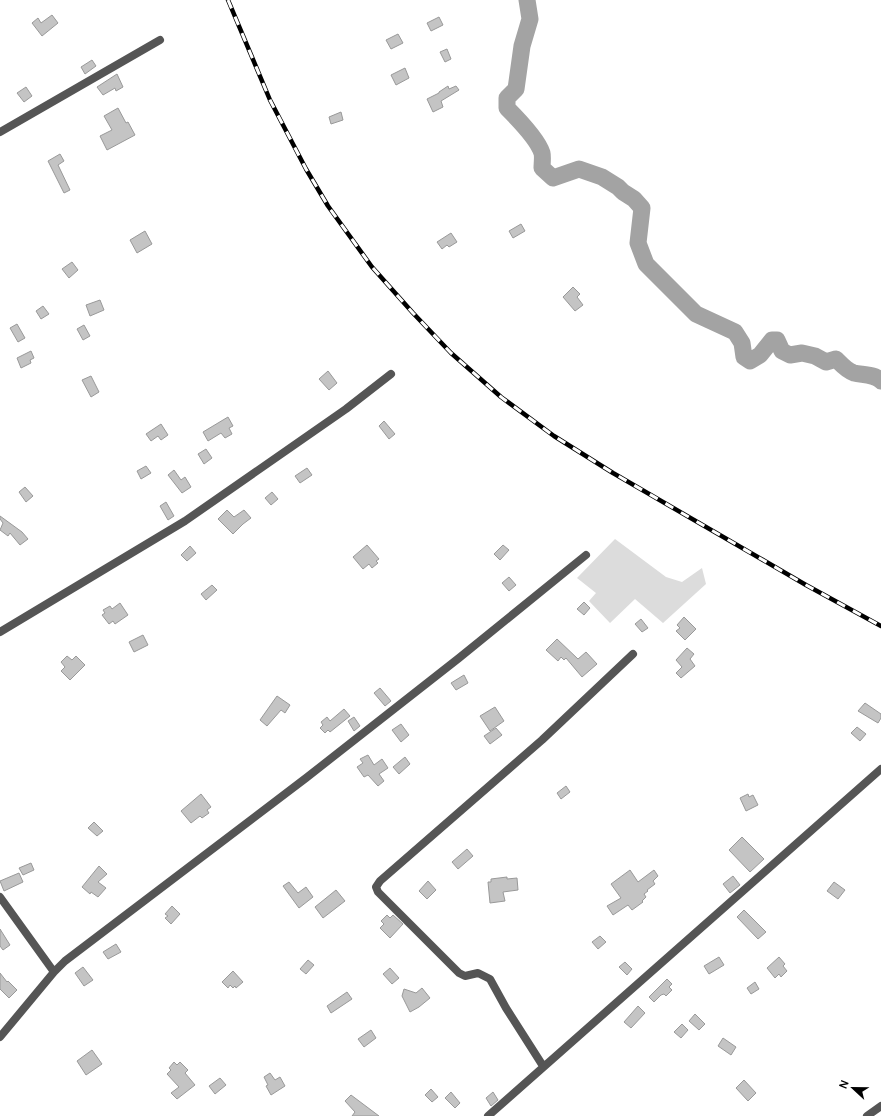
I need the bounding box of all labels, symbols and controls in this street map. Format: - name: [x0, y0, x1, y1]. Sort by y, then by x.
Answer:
- north arrow: [833, 1068, 873, 1108]
- text: N: [835, 1078, 852, 1091]

